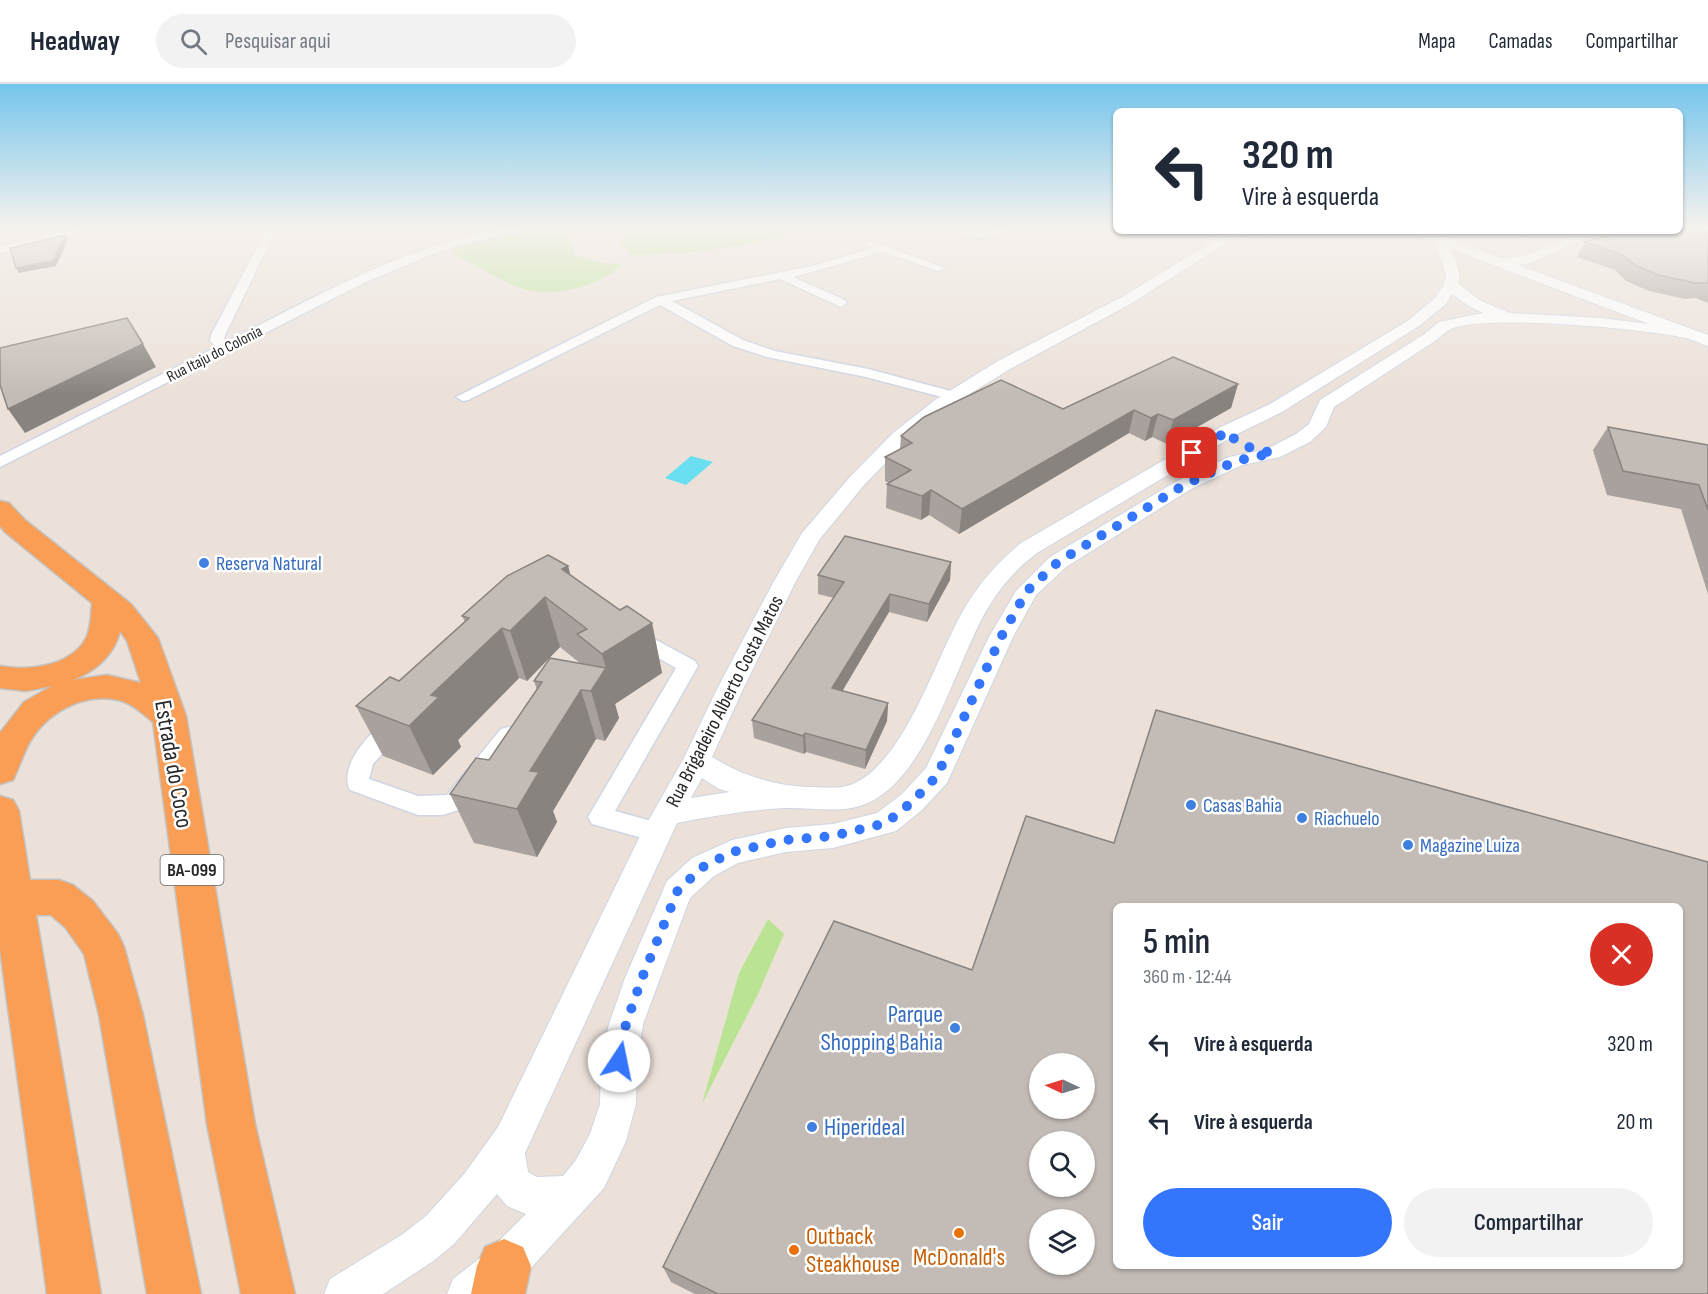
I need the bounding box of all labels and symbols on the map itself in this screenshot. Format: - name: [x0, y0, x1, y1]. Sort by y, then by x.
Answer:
- street label: Rua Itaju do Colonia: [164, 322, 266, 387]
- pin: [1166, 427, 1217, 478]
- place label: Reserva Natural: [216, 552, 322, 576]
- marker: Reserva Natural: [197, 556, 211, 570]
- street label: Rua Brigadeiro Alberto Costa Matos: [661, 592, 789, 811]
- street label: Estrada do Coco: [148, 698, 199, 830]
- place label: Casas Bahia: [1203, 794, 1282, 818]
- marker: Casas Bahia: [1184, 798, 1198, 812]
- place label: Riachuelo: [1314, 807, 1380, 831]
- marker: Riachuelo: [1295, 811, 1309, 825]
- place label: Magazine Luiza: [1420, 834, 1520, 858]
- marker: Magazine Luiza: [1401, 838, 1415, 852]
- road number: BA-099: [160, 855, 224, 885]
- place label: Parque Shopping Bahia: [821, 1000, 943, 1057]
- marker: Parque Shopping Bahia: [948, 1021, 962, 1035]
- position arrow: [587, 1029, 651, 1093]
- north arrow: [1029, 1053, 1095, 1119]
- place label: Hiperideal: [824, 1113, 905, 1142]
- marker: Hiperideal: [805, 1120, 819, 1134]
- place label: Outback Steakhouse: [806, 1222, 900, 1279]
- marker: McDonald's: [952, 1226, 966, 1240]
- marker: Outback Steakhouse: [787, 1243, 801, 1257]
- place label: McDonald's: [913, 1243, 1005, 1272]

